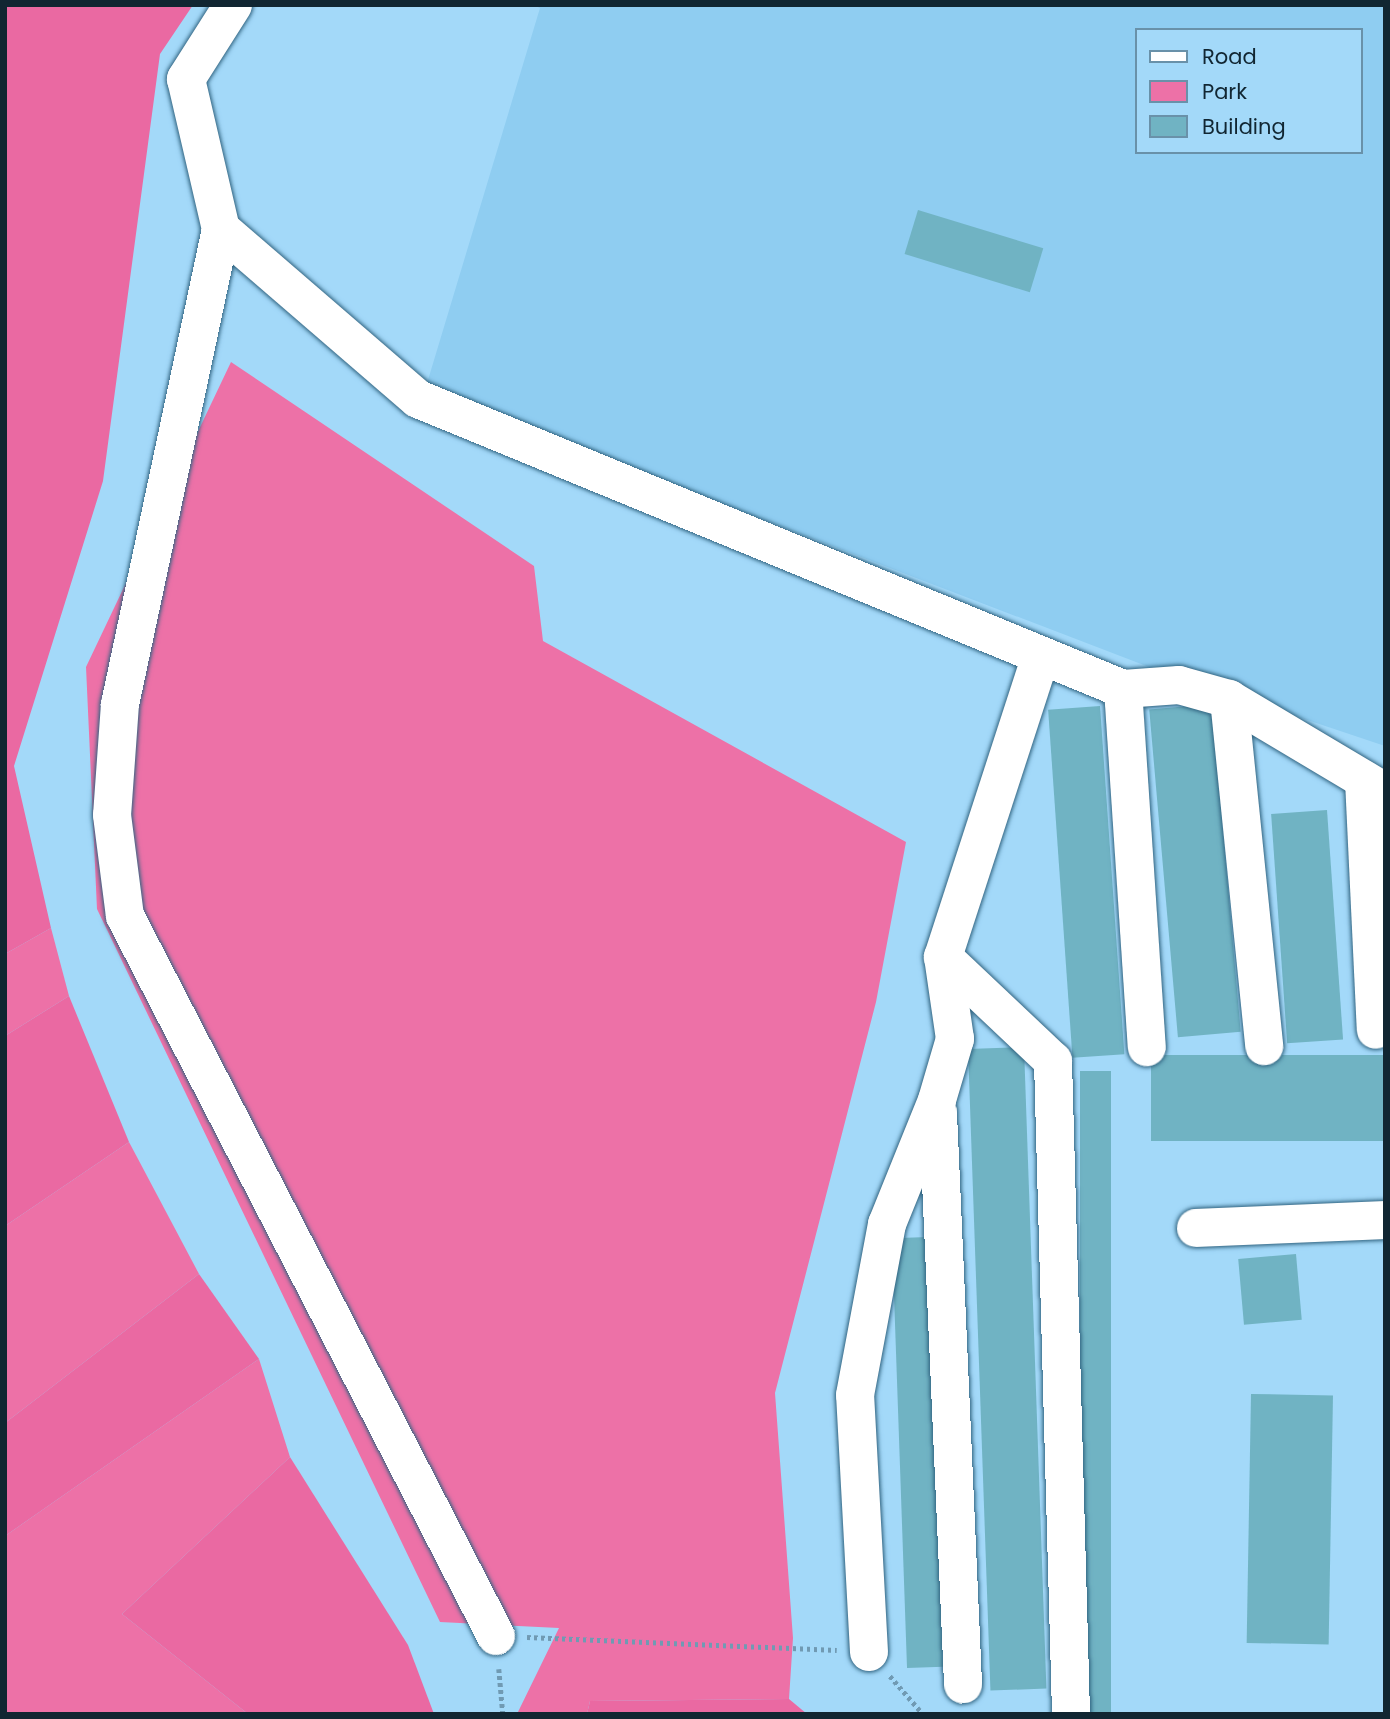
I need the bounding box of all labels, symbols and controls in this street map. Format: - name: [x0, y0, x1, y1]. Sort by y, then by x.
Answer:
- legend: [1134, 28, 1362, 154]
- text: Road: [1202, 42, 1257, 71]
- text: Park: [1202, 77, 1247, 106]
- text: Building: [1202, 112, 1286, 141]

